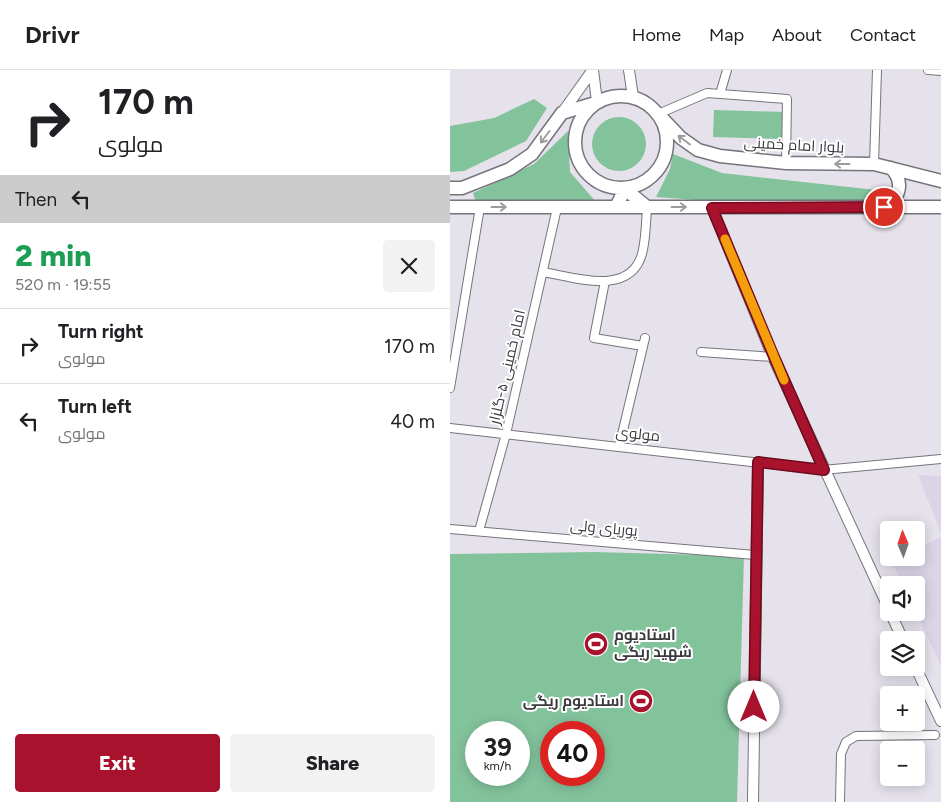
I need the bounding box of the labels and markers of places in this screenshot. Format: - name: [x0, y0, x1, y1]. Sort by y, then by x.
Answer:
- pin: [863, 186, 905, 228]
- place label: استادیوم شهید ریگی: [614, 626, 692, 661]
- sports icon: استادیوم شهید ریگی: [583, 631, 609, 657]
- sports icon: استادیوم ریگی: [628, 688, 654, 714]
- place label: استادیوم ریگی: [523, 692, 624, 711]

